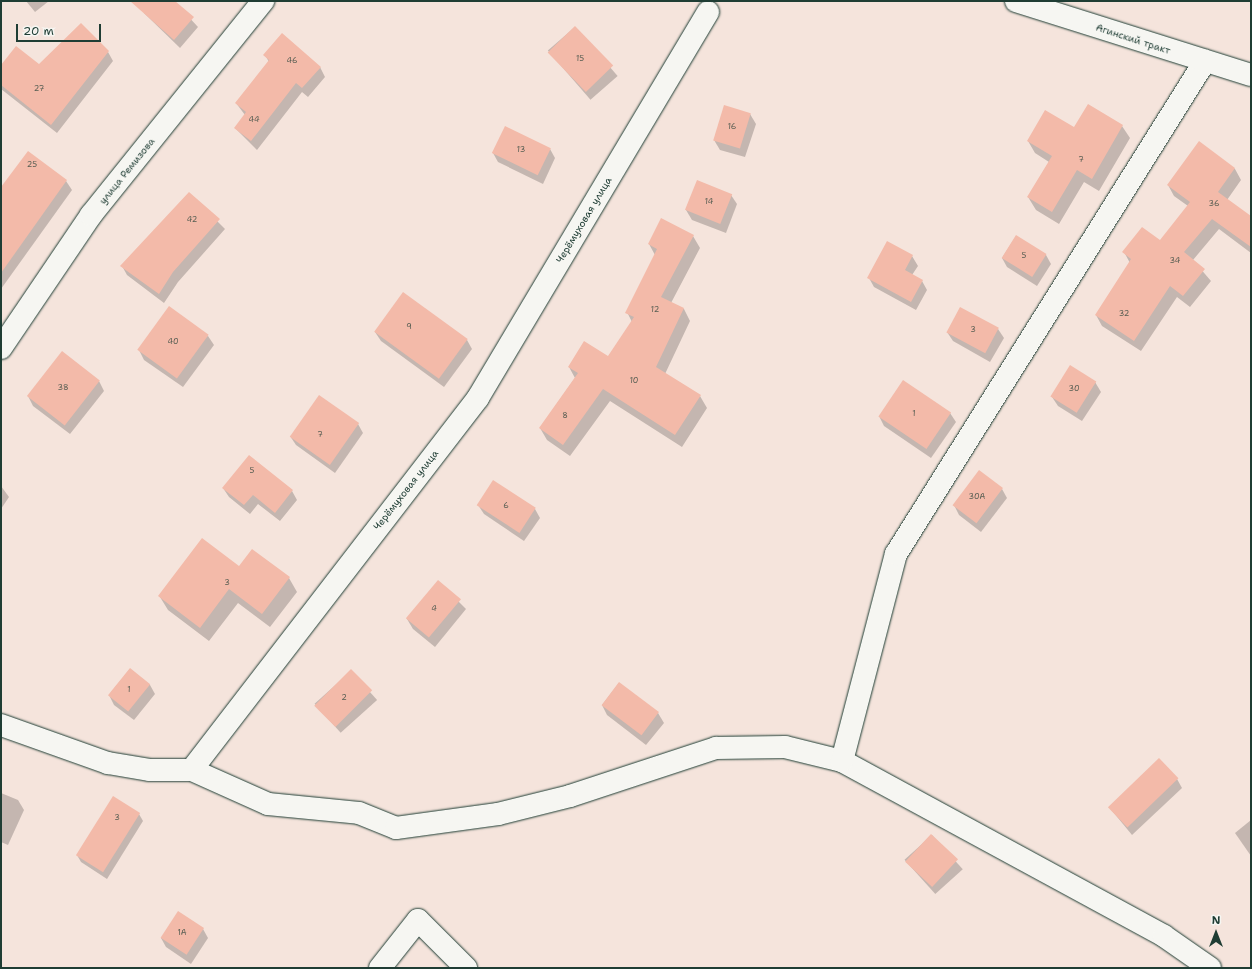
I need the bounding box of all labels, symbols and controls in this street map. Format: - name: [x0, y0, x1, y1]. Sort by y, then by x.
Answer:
- scale bar: [18, 16, 103, 42]
- street label: Агинский тракт: [1094, 21, 1172, 57]
- text: 20 m: [23, 23, 54, 39]
- house number: 15: [576, 54, 584, 64]
- house number: 46: [286, 56, 298, 66]
- house number: 27: [34, 84, 44, 94]
- house number: 44: [249, 115, 259, 125]
- house number: 16: [728, 122, 736, 132]
- street label: улица Ремизова: [97, 136, 157, 206]
- house number: 13: [517, 145, 525, 155]
- house number: 7: [1078, 155, 1084, 165]
- house number: 25: [27, 160, 37, 170]
- street label: Черёмуховая улица: [554, 175, 614, 265]
- house number: 14: [705, 197, 713, 207]
- house number: 36: [1209, 199, 1219, 209]
- house number: 42: [187, 215, 197, 225]
- house number: 5: [1022, 251, 1026, 261]
- house number: 34: [1170, 256, 1180, 266]
- house number: 12: [651, 305, 659, 315]
- house number: 32: [1119, 309, 1129, 319]
- house number: 9: [406, 322, 412, 332]
- house number: 3: [970, 325, 976, 335]
- house number: 40: [167, 337, 179, 347]
- house number: 10: [630, 376, 638, 386]
- house number: 38: [58, 383, 68, 393]
- house number: 30: [1068, 384, 1080, 394]
- house number: 1: [912, 409, 916, 419]
- house number: 8: [562, 411, 568, 421]
- house number: 7: [317, 430, 323, 440]
- street label: Черёмуховая улица: [371, 448, 441, 532]
- house number: 5: [250, 466, 254, 476]
- house number: 30А: [969, 492, 985, 502]
- house number: 6: [503, 501, 509, 511]
- house number: 3: [224, 578, 230, 588]
- house number: 4: [431, 604, 437, 614]
- house number: 1: [127, 685, 131, 695]
- house number: 2: [341, 693, 347, 703]
- house number: 3: [114, 813, 120, 823]
- north arrow: [1196, 913, 1236, 953]
- text: N: [1212, 913, 1220, 928]
- house number: 1А: [177, 928, 187, 938]

